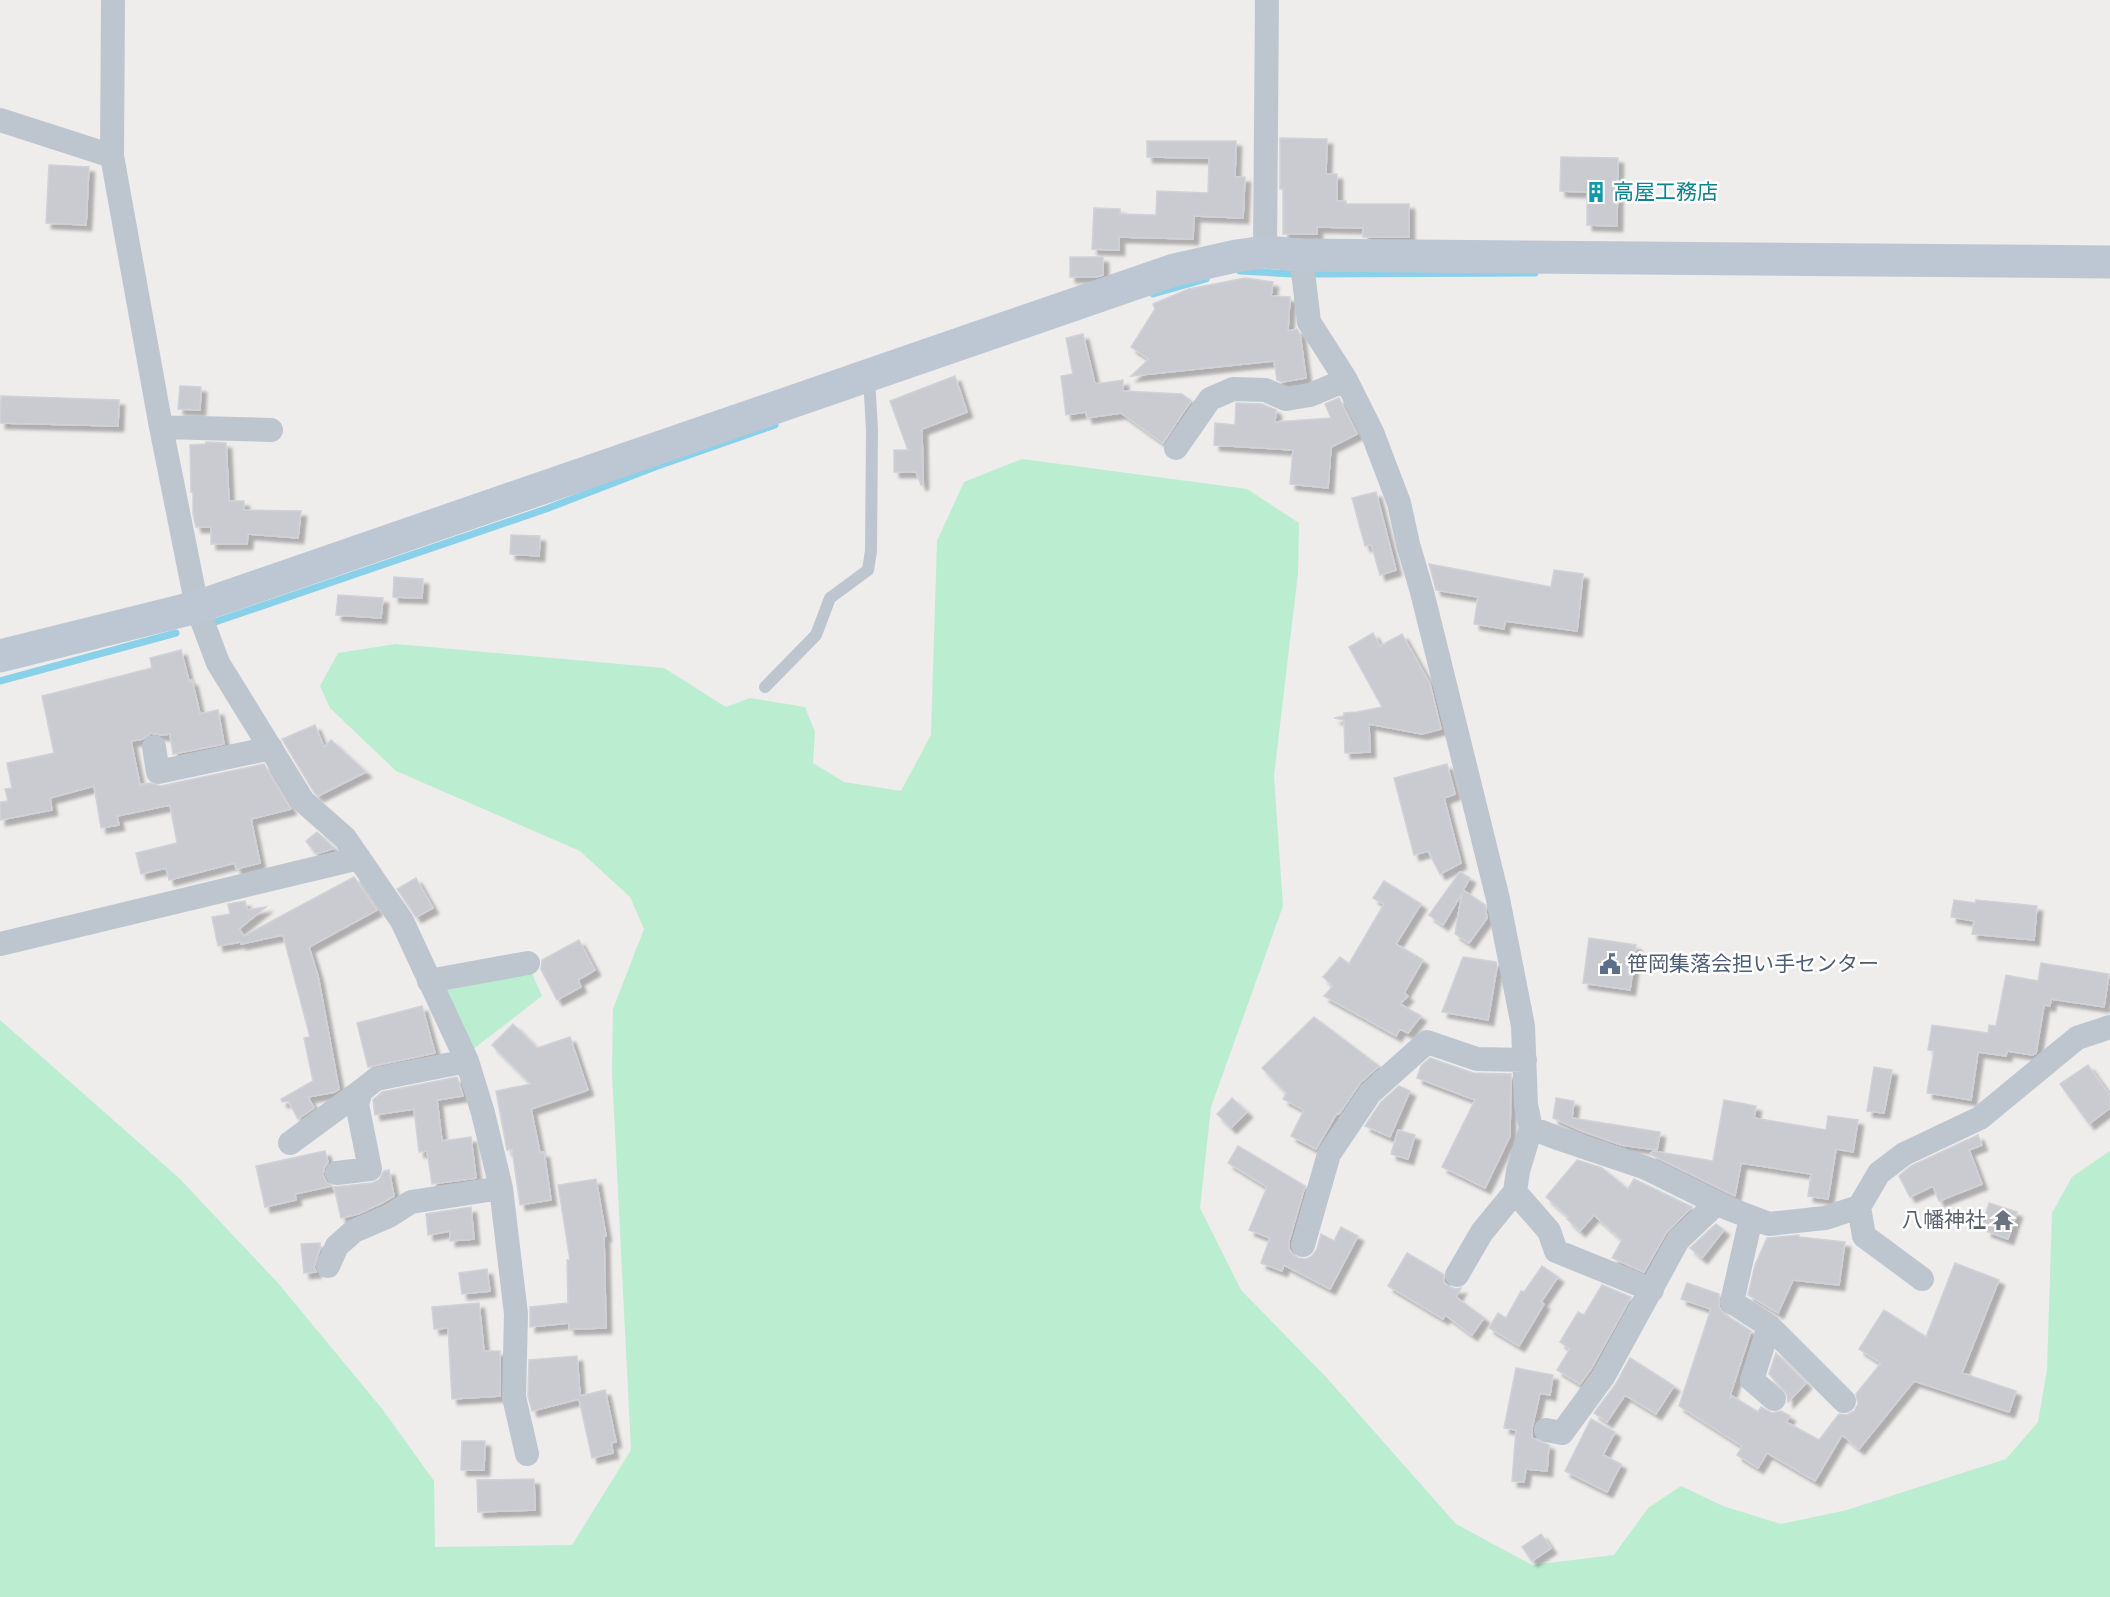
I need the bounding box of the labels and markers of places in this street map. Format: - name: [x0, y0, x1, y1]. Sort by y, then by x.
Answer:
- place label: 高屋工務店: [1613, 177, 1718, 207]
- building icon: 高屋工務店: [1584, 180, 1608, 204]
- place label: 笹岡集落会担い手センター: [1627, 949, 1879, 979]
- public building icon: 笹岡集落会担い手センター: [1598, 952, 1622, 976]
- place label: 八幡神社: [1902, 1205, 1986, 1235]
- temple icon: 八幡神社: [1991, 1208, 2015, 1232]

